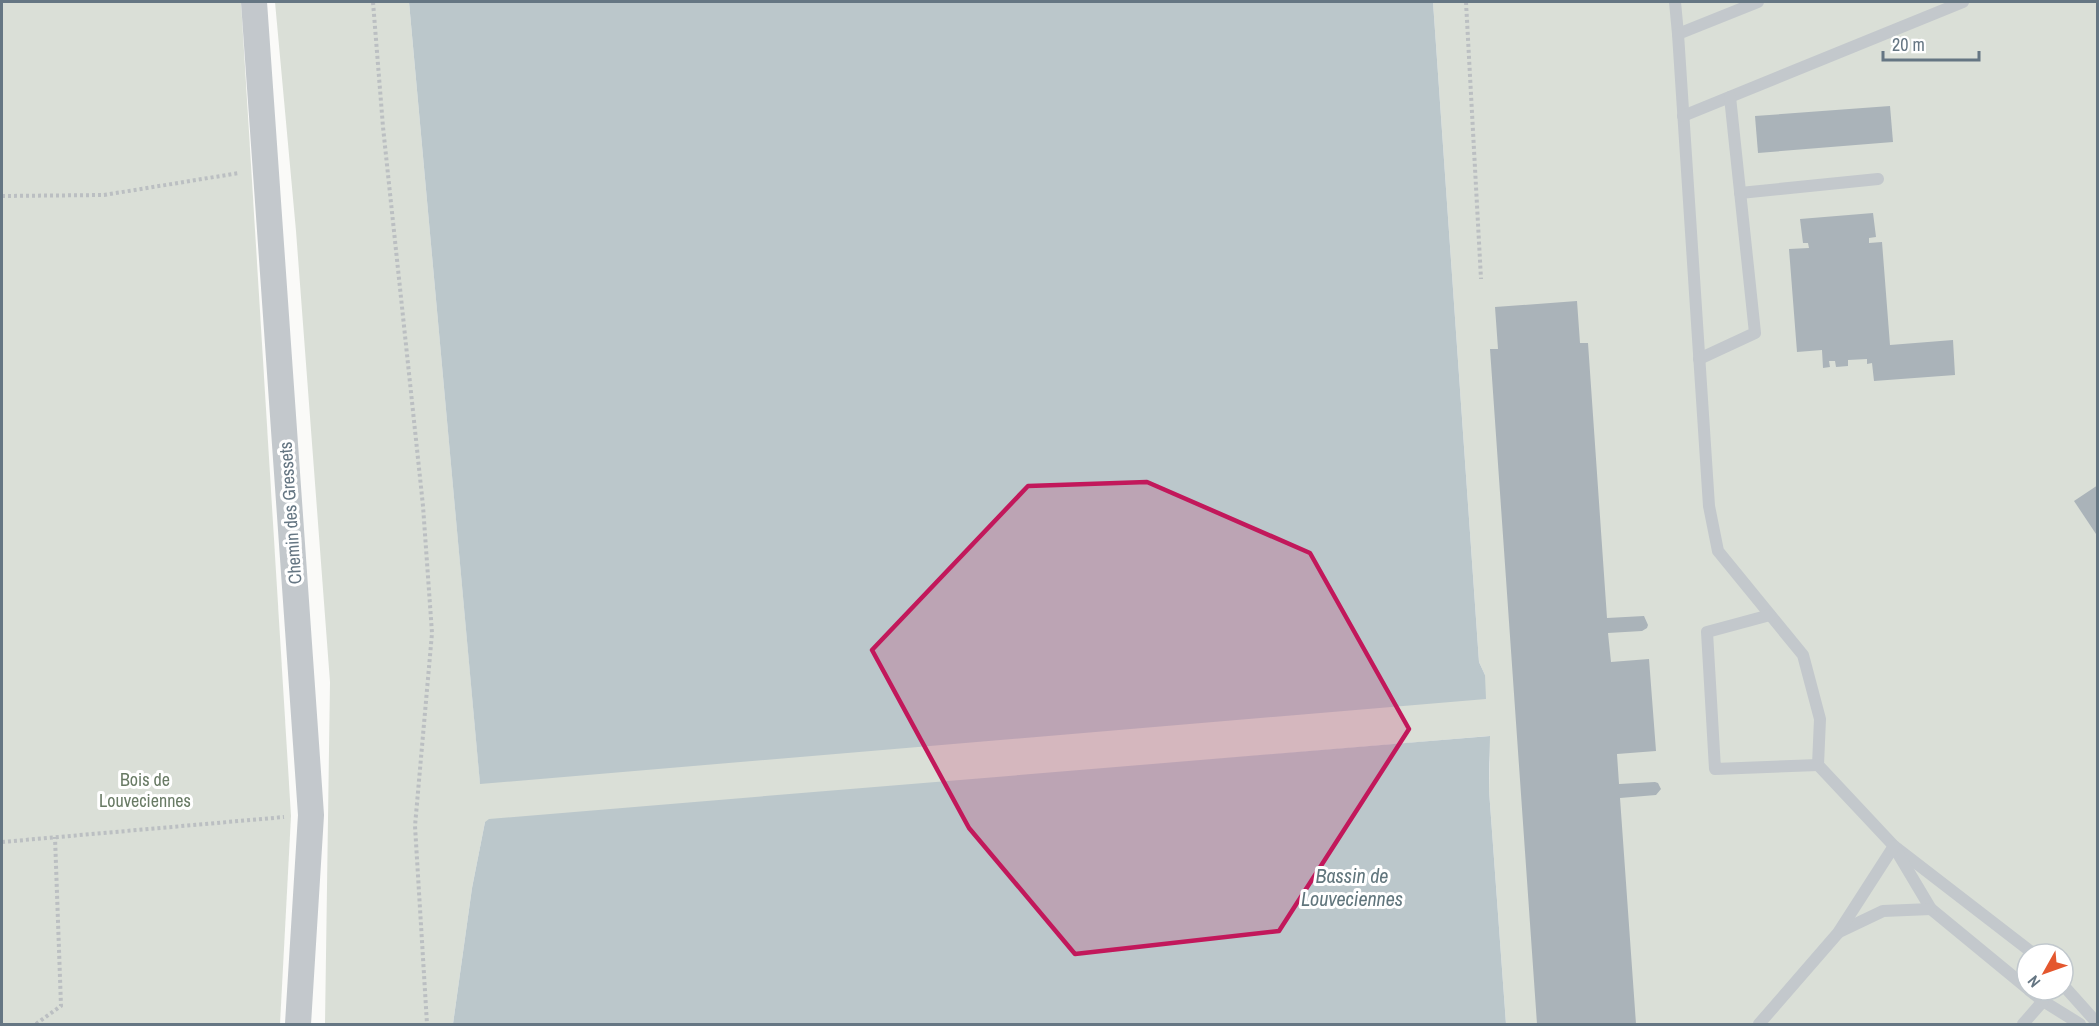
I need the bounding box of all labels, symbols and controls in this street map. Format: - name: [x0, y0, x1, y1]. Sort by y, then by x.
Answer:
- scale bar: [1883, 24, 1979, 62]
- text: 20 m: [1892, 32, 1925, 57]
- street label: Chemin des Gressets: [273, 441, 307, 585]
- park label: Bois de Louveciennes: [99, 767, 191, 813]
- water label: Bassin de Louveciennes: [1301, 862, 1403, 912]
- north arrow: [2015, 942, 2075, 1002]
- text: N: [2022, 971, 2045, 992]

